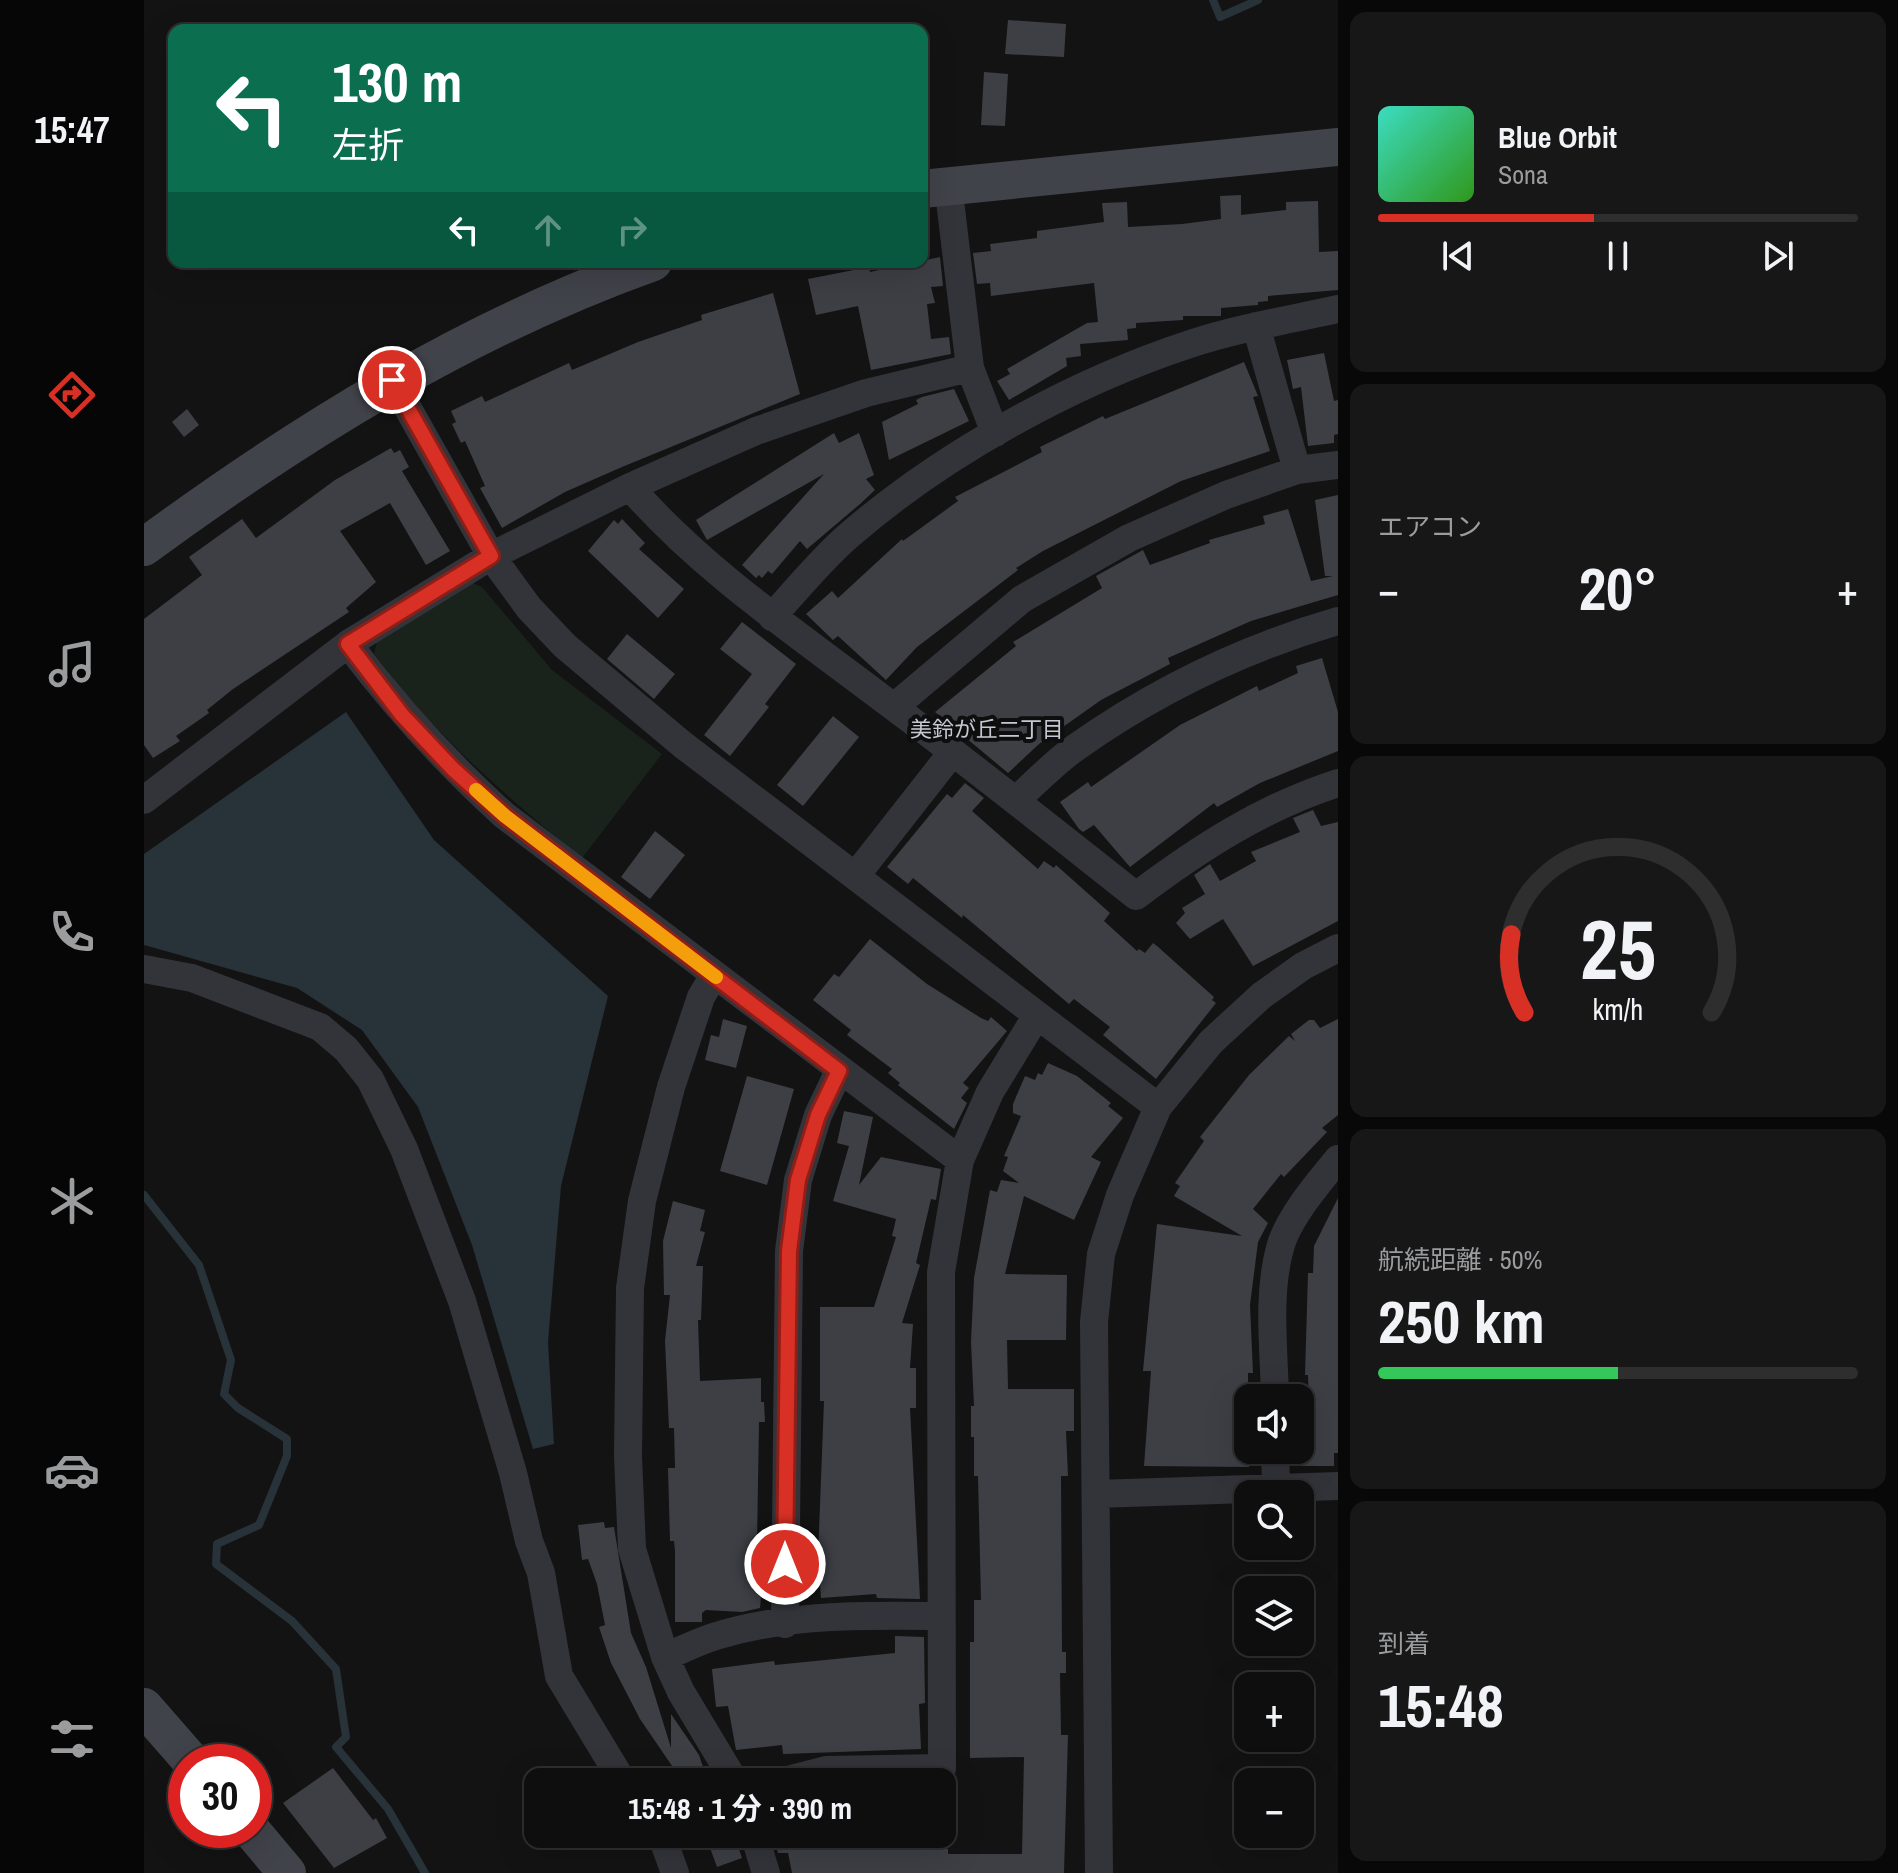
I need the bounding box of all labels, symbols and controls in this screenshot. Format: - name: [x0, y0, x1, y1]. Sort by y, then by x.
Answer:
- text: 130 m: [332, 44, 462, 119]
- icon: left: [200, 56, 304, 160]
- text: 15:47: [34, 106, 110, 154]
- text: Blue Orbit: [1498, 117, 1617, 157]
- text: 左折: [332, 121, 404, 169]
- text: Sona: [1498, 157, 1548, 192]
- icon: left: [442, 208, 486, 252]
- icon: ahead: [526, 208, 570, 252]
- icon: right: [610, 208, 654, 252]
- icon: previous: [1436, 234, 1480, 278]
- icon: pause: [1596, 234, 1640, 278]
- icon: next: [1756, 234, 1800, 278]
- pin: [358, 346, 426, 414]
- icon: arrive: [370, 358, 414, 402]
- icon: directions: [44, 367, 100, 423]
- text: エアコン: [1378, 509, 1482, 544]
- text: 20°: [1579, 548, 1657, 629]
- text: −: [1378, 559, 1399, 619]
- text: +: [1837, 559, 1858, 619]
- icon: music: [44, 636, 100, 692]
- district label: 美鈴が丘二丁目: [910, 714, 1064, 744]
- text: 25: [1580, 892, 1656, 1004]
- icon: phone: [44, 904, 100, 960]
- text: km/h: [1593, 990, 1643, 1029]
- icon: climate: [44, 1173, 100, 1229]
- text: 航続距離 · 50%: [1378, 1242, 1542, 1277]
- text: 250 km: [1378, 1281, 1545, 1362]
- map controls: [1234, 1384, 1314, 1848]
- button: sound: [1234, 1384, 1314, 1464]
- icon: car: [44, 1442, 100, 1498]
- button: search: [1234, 1480, 1314, 1560]
- position arrow: [743, 1522, 827, 1606]
- button: layers: [1234, 1576, 1314, 1656]
- text: 到着: [1378, 1626, 1430, 1661]
- text: 15:48: [1378, 1665, 1504, 1746]
- button: +: [1234, 1672, 1314, 1752]
- icon: filters: [44, 1711, 100, 1767]
- speed limit sign: 30: [168, 1744, 272, 1848]
- button: −: [1234, 1768, 1314, 1848]
- text: 15:48 · 1 分 · 390 m: [628, 1788, 852, 1828]

